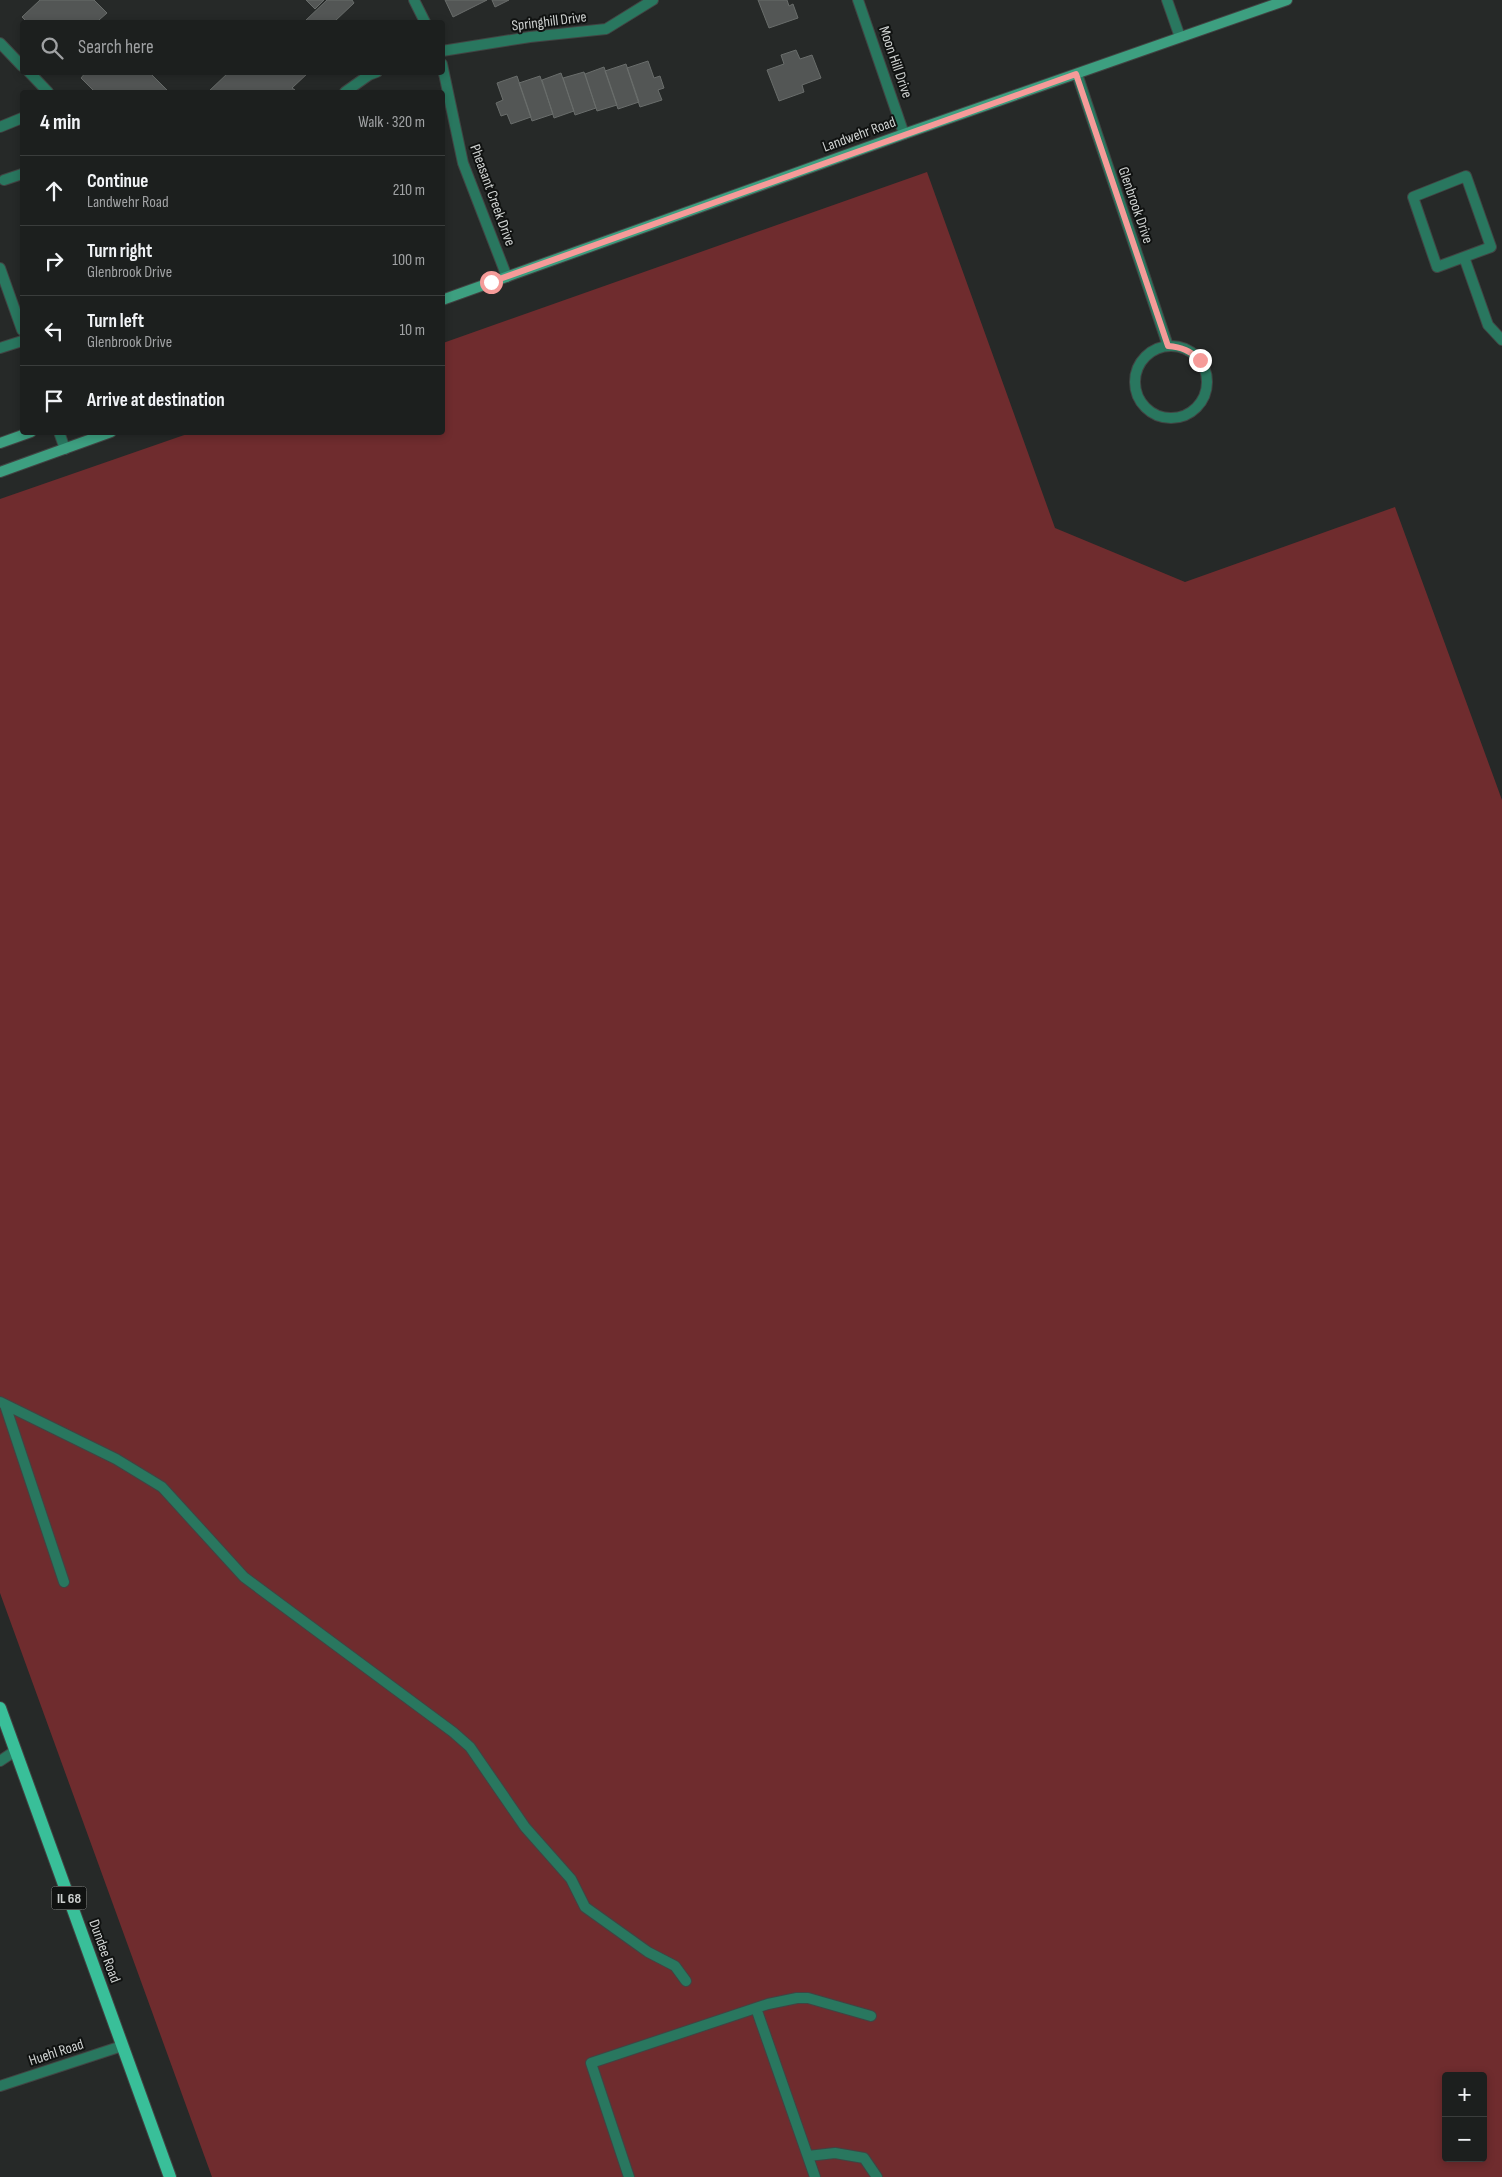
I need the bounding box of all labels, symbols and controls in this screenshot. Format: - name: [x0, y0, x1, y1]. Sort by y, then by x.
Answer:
- street label: Springhill Drive: [510, 7, 588, 36]
- search box: [20, 20, 445, 75]
- street label: Moon Hill Drive: [874, 24, 917, 101]
- icon: search: [38, 34, 66, 62]
- text: Search here: [78, 36, 154, 59]
- text: 4 min: [40, 110, 81, 135]
- street label: Landwehr Road: [820, 112, 898, 156]
- text: Walk · 320 m: [358, 113, 425, 132]
- street label: Pheasant Creek Drive: [465, 142, 520, 249]
- street label: Glenbrook Drive: [1114, 164, 1158, 246]
- text: Continue: [87, 170, 148, 193]
- icon: ahead: [40, 177, 68, 205]
- text: 210 m: [393, 181, 425, 200]
- text: Landwehr Road: [87, 193, 169, 212]
- text: Turn right: [87, 240, 152, 263]
- icon: right: [40, 247, 68, 275]
- text: 100 m: [392, 251, 425, 270]
- text: Glenbrook Drive: [87, 263, 172, 282]
- route start: [480, 271, 503, 294]
- text: Turn left: [87, 310, 144, 333]
- icon: left: [40, 317, 68, 345]
- text: 10 m: [399, 321, 425, 340]
- text: Glenbrook Drive: [87, 333, 172, 352]
- route end: [1189, 349, 1212, 372]
- icon: arrive: [40, 387, 68, 415]
- text: Arrive at destination: [87, 389, 225, 412]
- road number: IL 68: [52, 1886, 86, 1910]
- street label: Dundee Road: [84, 1917, 125, 1985]
- street label: Huehl Road: [26, 2035, 86, 2070]
- map controls: [1442, 2072, 1487, 2162]
- button: +: [1442, 2072, 1487, 2117]
- button: −: [1442, 2117, 1487, 2162]

